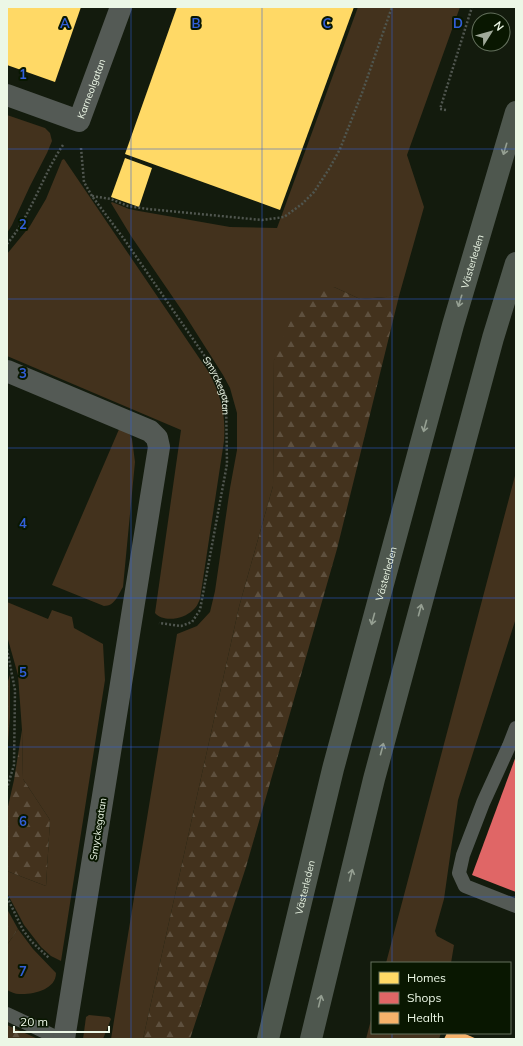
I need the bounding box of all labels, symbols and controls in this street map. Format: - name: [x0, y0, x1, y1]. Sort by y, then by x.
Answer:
- north arrow: [471, 12, 511, 52]
- text: A: [60, 15, 70, 31]
- text: B: [192, 15, 201, 31]
- text: C: [323, 15, 332, 31]
- text: D: [453, 15, 463, 31]
- text: N: [491, 18, 507, 34]
- street label: Karneolgatan: [74, 57, 108, 120]
- text: 1: [19, 66, 27, 82]
- one-way arrow: [501, 143, 508, 156]
- text: 2: [19, 216, 27, 232]
- street label: Västerleden: [458, 233, 486, 290]
- one-way arrow: [456, 294, 463, 307]
- street label: Smyckegatan: [200, 354, 233, 415]
- text: 3: [19, 365, 27, 381]
- one-way arrow: [421, 420, 429, 433]
- text: 4: [19, 515, 27, 531]
- street label: Västerleden: [372, 545, 399, 602]
- one-way arrow: [417, 603, 424, 616]
- one-way arrow: [369, 613, 376, 626]
- text: 5: [19, 664, 27, 680]
- one-way arrow: [379, 742, 386, 755]
- street label: Smyckegatan: [87, 797, 109, 861]
- text: 6: [19, 813, 27, 829]
- street label: Västerleden: [292, 859, 317, 916]
- one-way arrow: [348, 869, 355, 882]
- legend: [371, 962, 511, 1034]
- text: 7: [19, 963, 27, 979]
- text: Homes: [407, 970, 446, 985]
- text: Shops: [407, 990, 442, 1005]
- one-way arrow: [317, 995, 325, 1008]
- scale bar: [14, 1008, 109, 1034]
- text: Health: [407, 1010, 444, 1025]
- text: 20 m: [20, 1014, 48, 1029]

